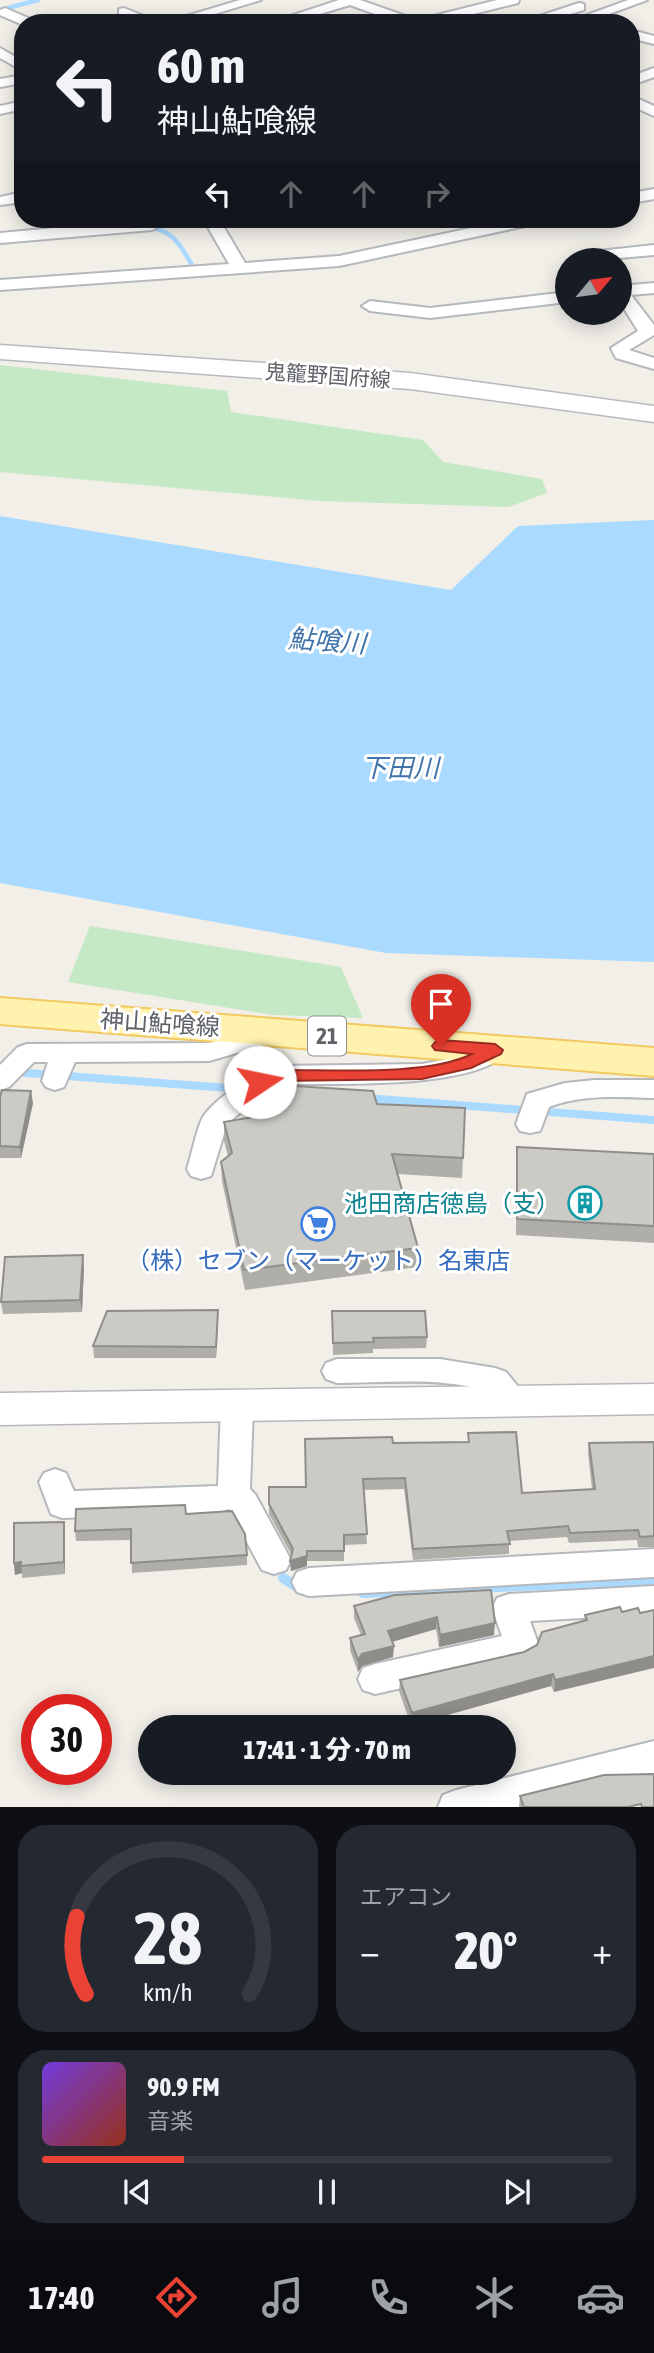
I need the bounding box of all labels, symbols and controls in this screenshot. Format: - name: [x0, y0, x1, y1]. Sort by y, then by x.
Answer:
- text: 60 m: [157, 37, 245, 93]
- icon: left: [42, 42, 133, 133]
- text: 神山鮎喰線: [157, 102, 317, 139]
- icon: left: [199, 175, 237, 213]
- icon: ahead: [272, 175, 310, 213]
- icon: ahead: [345, 175, 383, 213]
- icon: right: [418, 175, 456, 213]
- north arrow: [555, 248, 632, 326]
- map controls: [555, 248, 632, 325]
- street label: 鬼籠野国府線: [264, 359, 392, 391]
- water label: 鮎喰川: [287, 623, 370, 659]
- water label: 下田川: [361, 753, 442, 783]
- pin: [411, 974, 471, 1046]
- icon: arrive: [422, 985, 460, 1023]
- street label: 神山鮎喰線: [99, 1005, 221, 1041]
- road number: 21: [308, 1016, 346, 1056]
- position arrow: [223, 1045, 297, 1119]
- building icon: 池田商店徳島（支）: [566, 1184, 604, 1222]
- place label: 池田商店徳島（支）: [344, 1190, 560, 1217]
- supermarket icon: （株）セブン（マーケット）名東店: [299, 1205, 337, 1243]
- place label: （株）セブン（マーケット）名東店: [126, 1247, 510, 1274]
- speed limit sign: 30: [21, 1694, 112, 1785]
- text: 17:41 · 1 分 · 70 m: [243, 1735, 411, 1765]
- text: エアコン: [360, 1884, 452, 1910]
- text: 28: [134, 1897, 202, 1980]
- text: 20°: [454, 1920, 518, 1980]
- text: −: [360, 1929, 380, 1972]
- text: +: [592, 1929, 612, 1972]
- text: km/h: [143, 1978, 193, 2006]
- text: 90.9 FM: [147, 2072, 220, 2102]
- text: 音楽: [147, 2108, 193, 2134]
- icon: previous: [118, 2173, 156, 2211]
- icon: pause: [308, 2173, 346, 2211]
- icon: next: [498, 2173, 536, 2211]
- icon: directions: [152, 2273, 201, 2322]
- icon: music: [258, 2273, 307, 2322]
- icon: phone: [364, 2273, 413, 2322]
- icon: climate: [470, 2273, 519, 2322]
- icon: car: [576, 2273, 625, 2322]
- text: 17:40: [29, 2279, 94, 2316]

